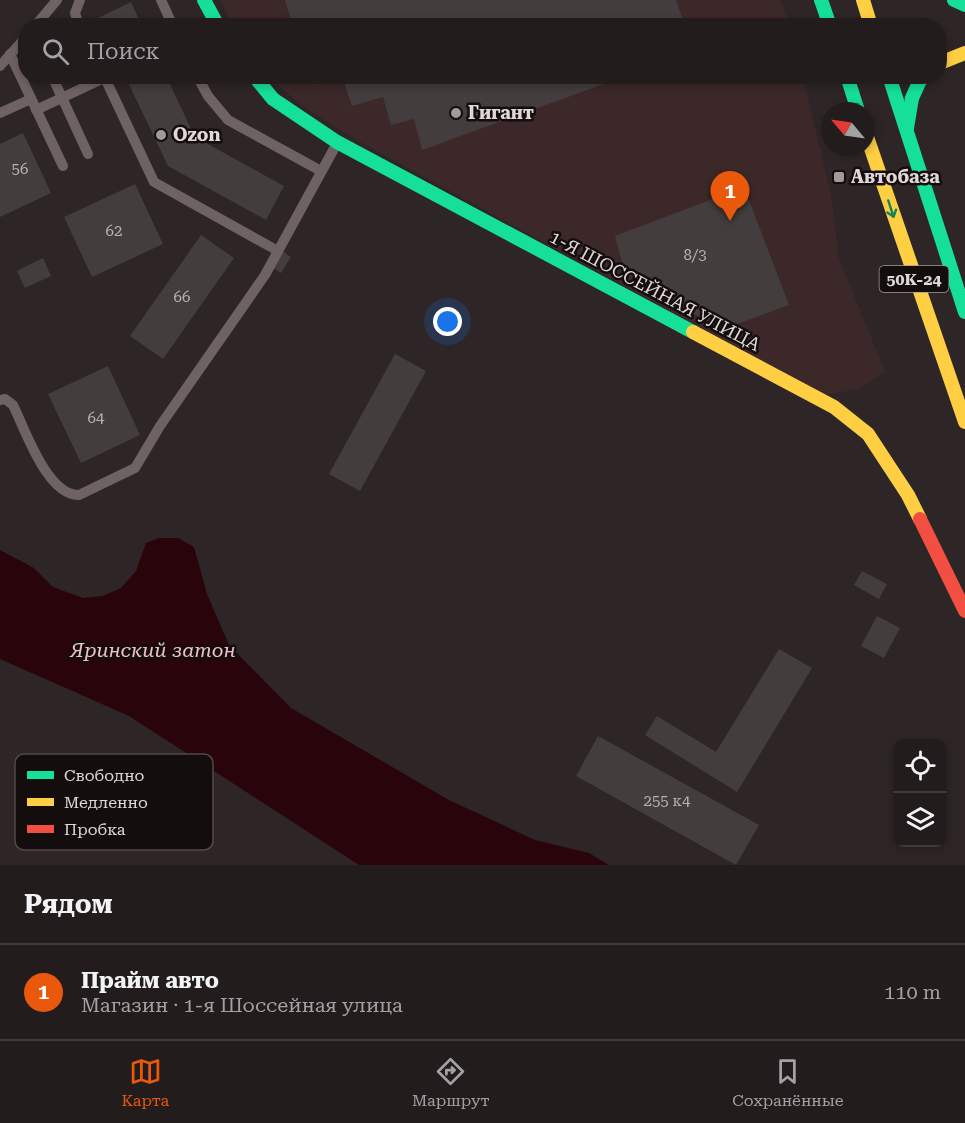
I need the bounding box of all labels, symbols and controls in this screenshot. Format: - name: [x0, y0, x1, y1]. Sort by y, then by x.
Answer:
- search box: [18, 18, 947, 84]
- icon: search: [39, 35, 72, 68]
- text: Поиск: [87, 39, 159, 64]
- place label: Гигант: [468, 102, 534, 123]
- north arrow: [821, 102, 875, 156]
- marker: Гигант: [449, 106, 463, 120]
- place label: Ozon: [173, 124, 221, 145]
- marker: Ozon: [154, 128, 168, 142]
- house number: 56: [12, 160, 28, 178]
- place label: Автобаза: [851, 166, 940, 187]
- marker: Автобаза: [832, 170, 846, 184]
- pin: 1: [710, 172, 750, 221]
- one-way arrow: [886, 199, 897, 218]
- house number: 62: [106, 222, 122, 240]
- street label: 1-Я ШОССЕЙНАЯ УЛИЦА: [546, 226, 764, 355]
- house number: 8/3: [683, 246, 707, 264]
- road number: 50К-24: [880, 266, 948, 292]
- house number: 66: [174, 288, 190, 306]
- your location: [433, 307, 462, 336]
- house number: 64: [88, 409, 105, 427]
- water label: Яринский затон: [69, 638, 236, 662]
- map controls: [893, 739, 947, 847]
- button: locate: [893, 739, 947, 793]
- legend: [15, 754, 213, 850]
- text: Свободно: [64, 766, 145, 785]
- house number: 255 к4: [644, 792, 691, 810]
- text: Медленно: [64, 793, 148, 812]
- button: layers: [893, 793, 947, 847]
- text: Пробка: [64, 820, 126, 839]
- text: Рядом: [24, 889, 113, 919]
- text: Прайм авто: [81, 968, 219, 993]
- text: 1: [38, 980, 49, 1004]
- text: 110 m: [884, 980, 941, 1004]
- text: Магазин · 1-я Шоссейная улица: [81, 993, 403, 1017]
- tab: Карта: [121, 1055, 169, 1110]
- tab: Маршрут: [412, 1055, 490, 1110]
- tab: Сохранённые: [732, 1055, 844, 1110]

